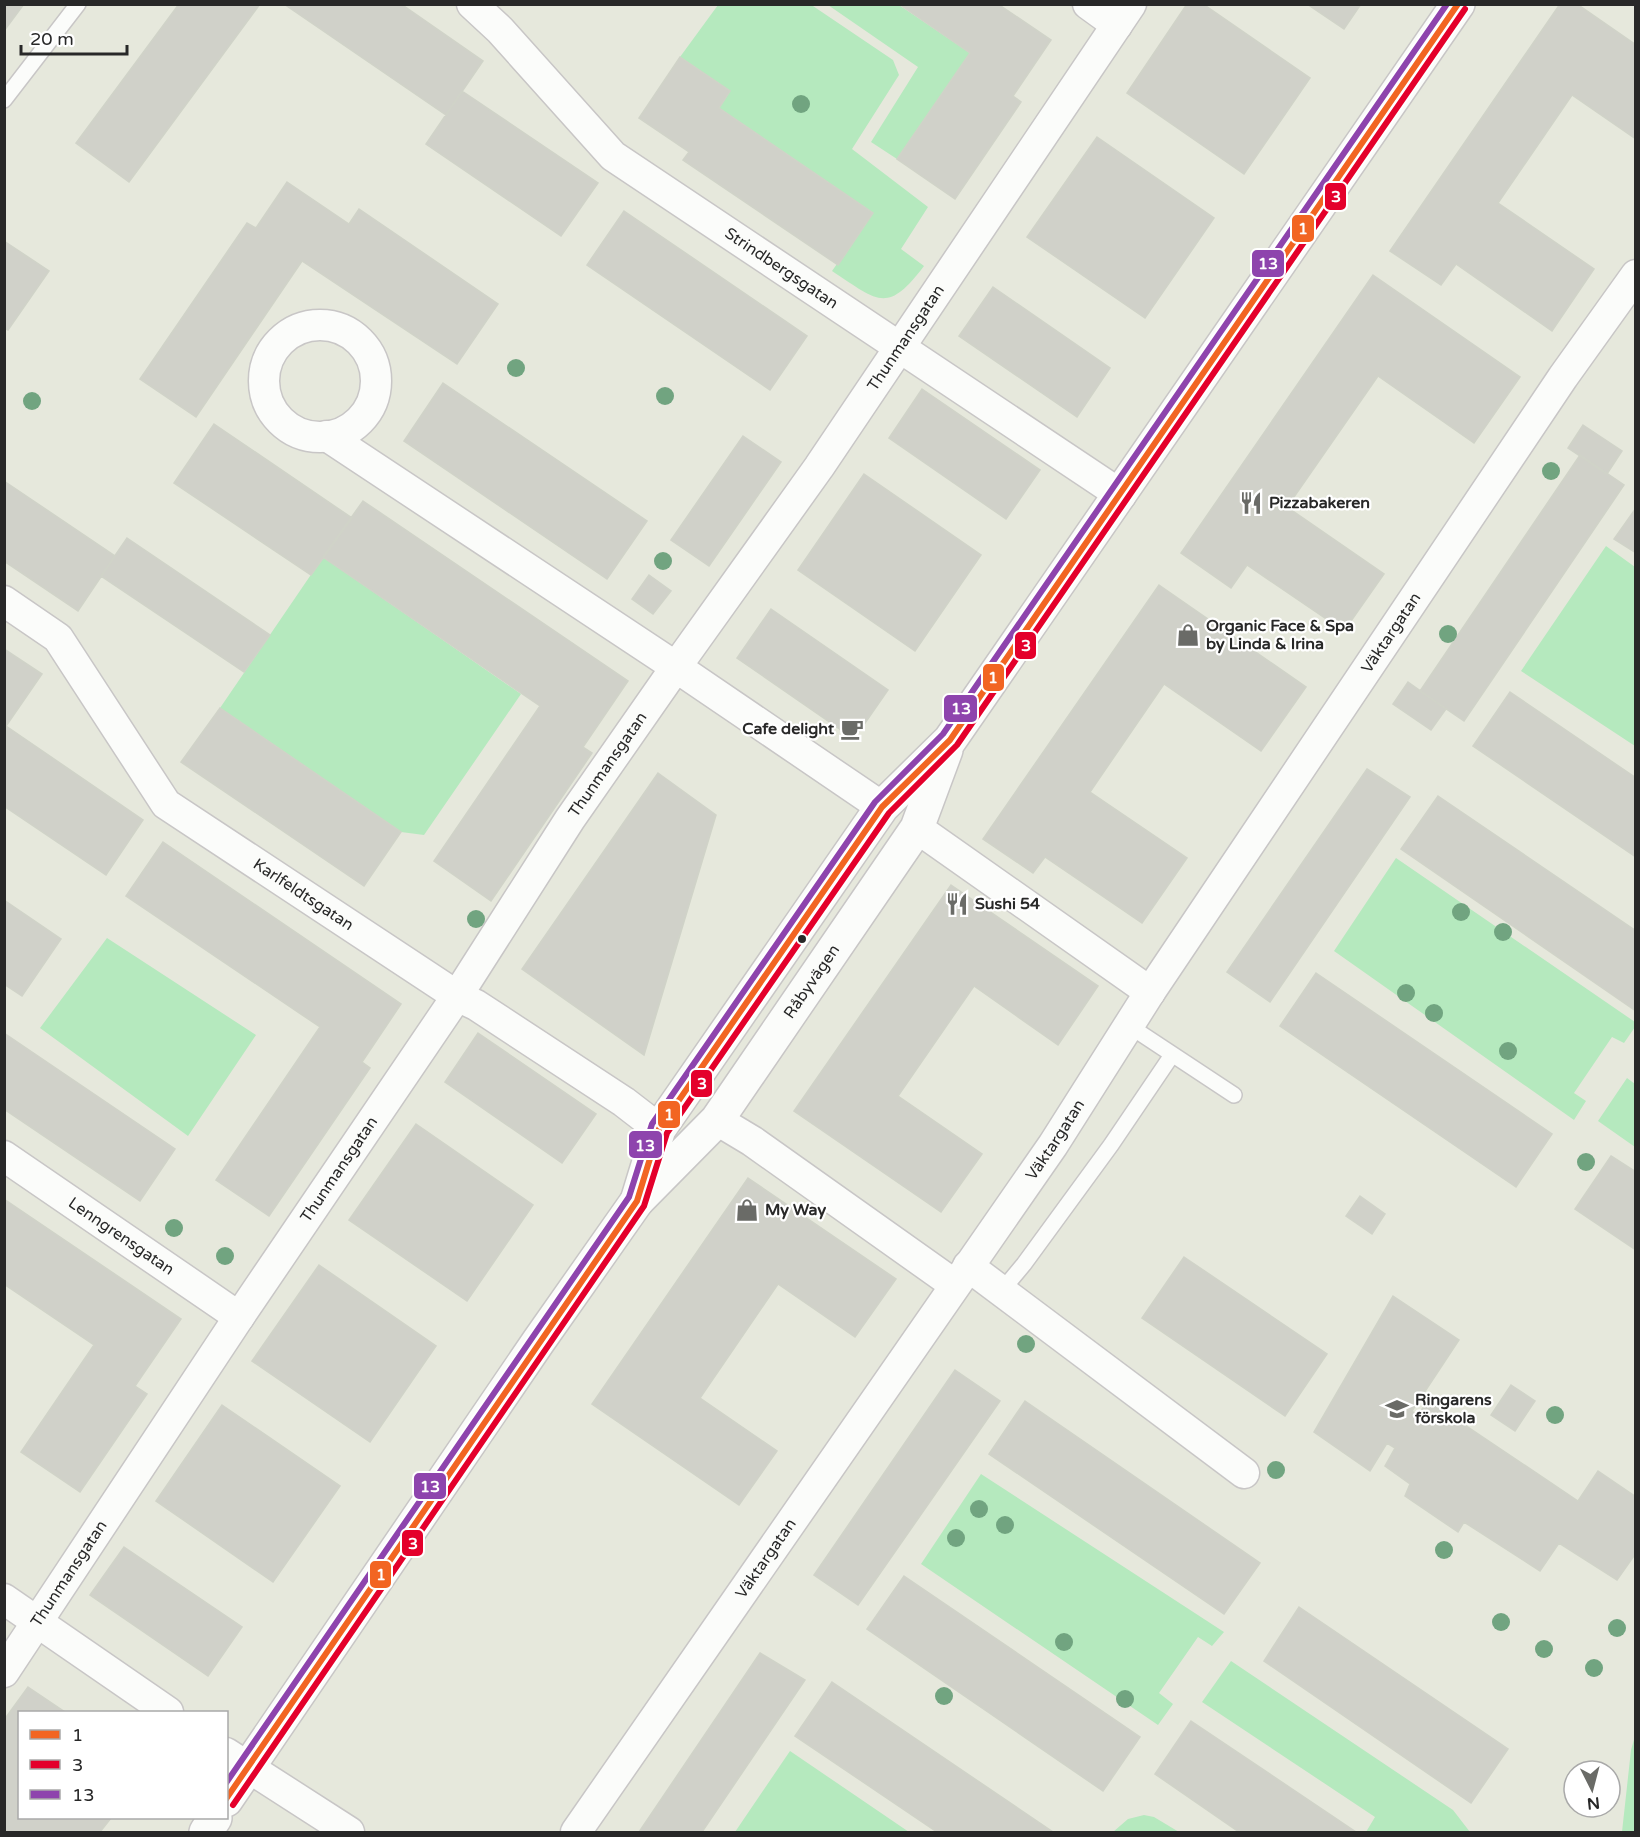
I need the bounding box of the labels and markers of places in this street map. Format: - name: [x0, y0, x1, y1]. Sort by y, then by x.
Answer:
- restaurant icon: Pizzabakeren: [1238, 490, 1264, 516]
- place label: Pizzabakeren: [1269, 493, 1370, 513]
- place label: Organic Face & Spa by Linda & Irina: [1206, 616, 1354, 654]
- shop icon: Organic Face & Spa by Linda & Irina: [1175, 622, 1201, 648]
- cafe icon: Cafe delight: [839, 716, 865, 742]
- place label: Cafe delight: [742, 719, 835, 739]
- restaurant icon: Sushi 54: [944, 891, 970, 917]
- place label: Sushi 54: [975, 894, 1040, 914]
- unlabelled marker: [796, 933, 808, 945]
- shop icon: My Way: [734, 1197, 760, 1223]
- place label: My Way: [765, 1200, 826, 1220]
- place label: Ringarens förskola: [1414, 1390, 1492, 1428]
- school or university icon: Ringarens förskola: [1384, 1396, 1410, 1422]

